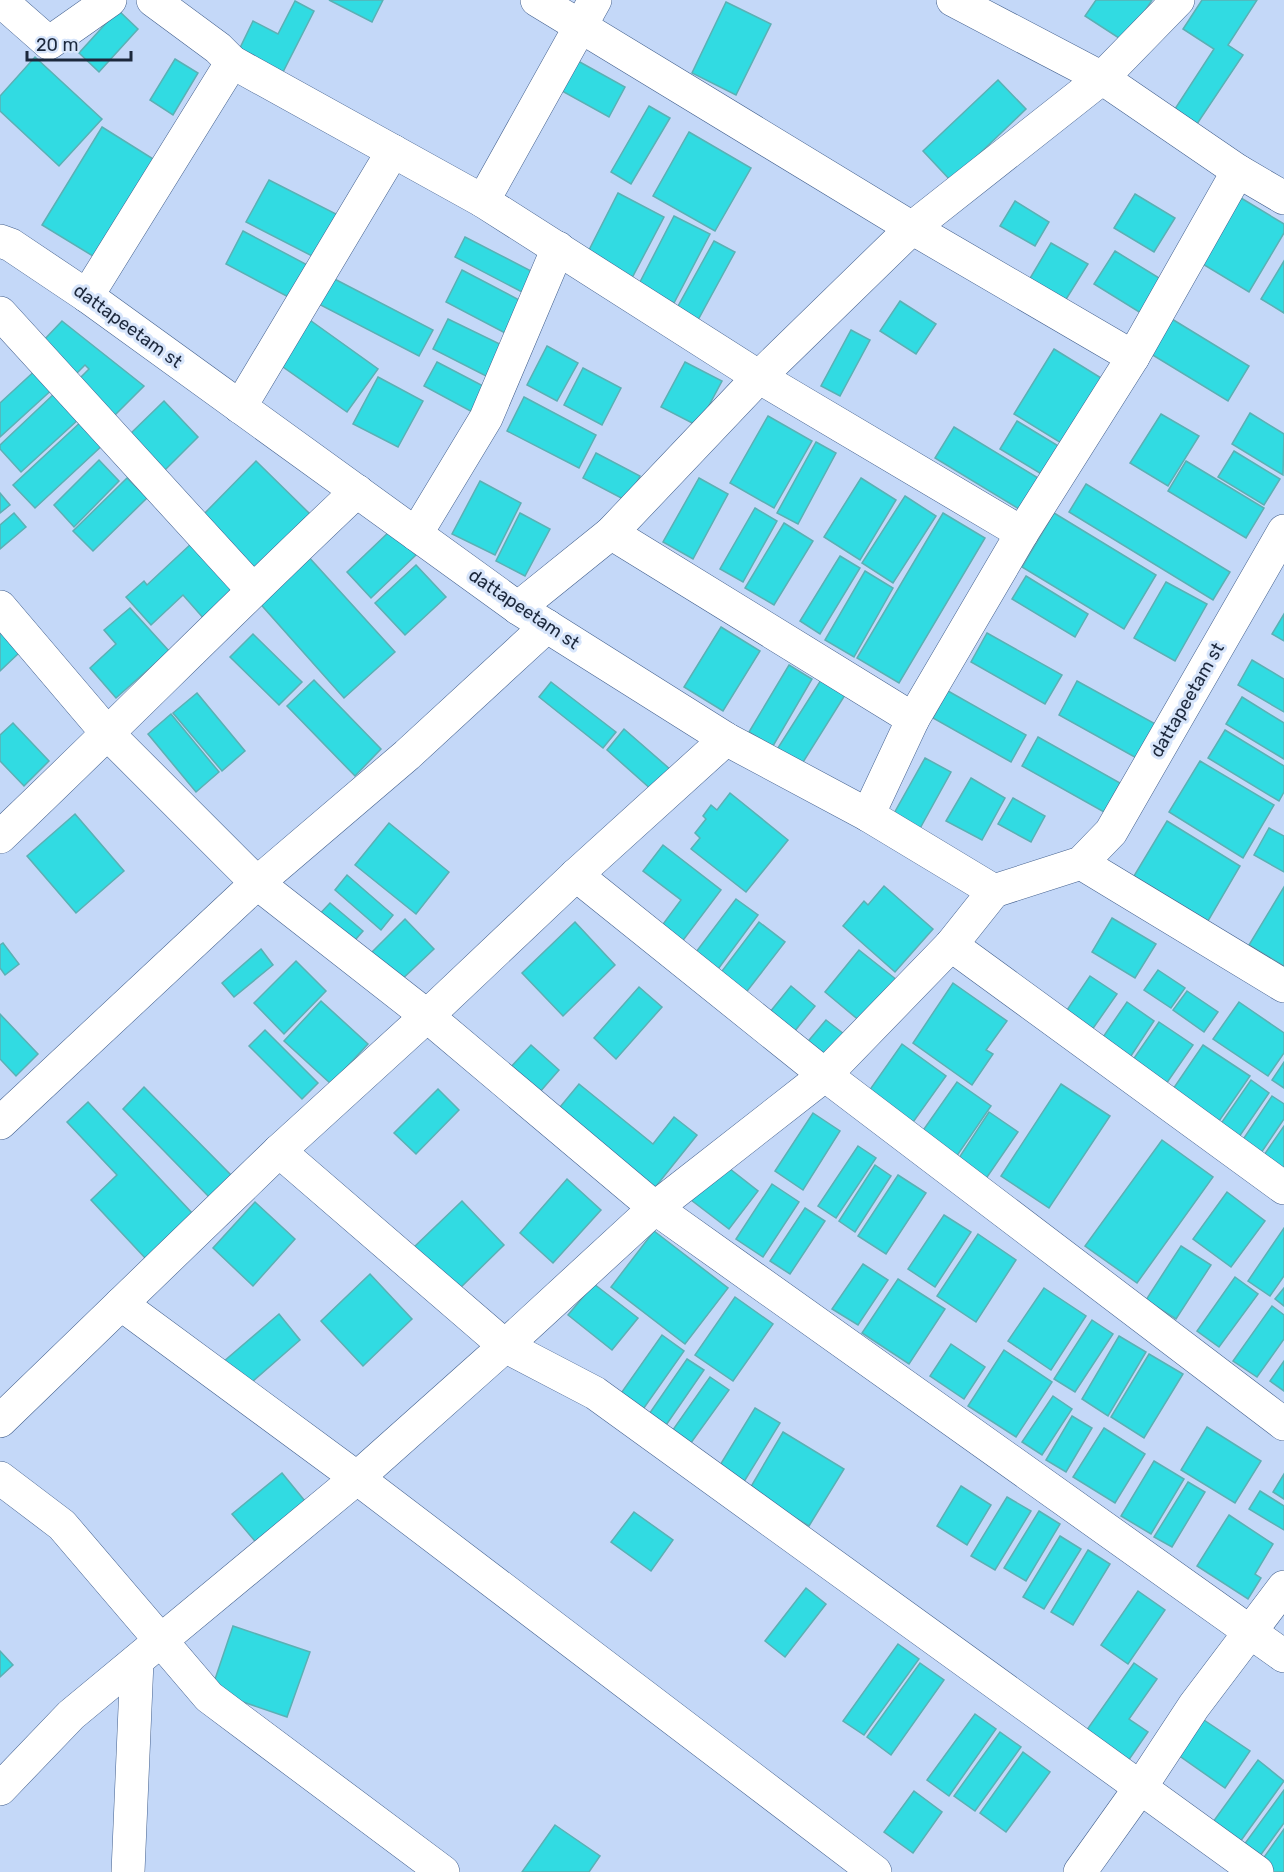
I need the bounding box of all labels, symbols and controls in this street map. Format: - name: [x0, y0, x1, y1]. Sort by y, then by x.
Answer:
- scale bar: [27, 24, 130, 62]
- text: 20 m: [36, 34, 78, 56]
- street label: dattapeetam st: [69, 279, 187, 373]
- street label: dattapeetam st: [464, 564, 584, 654]
- street label: dattapeetam st: [1145, 639, 1229, 761]

